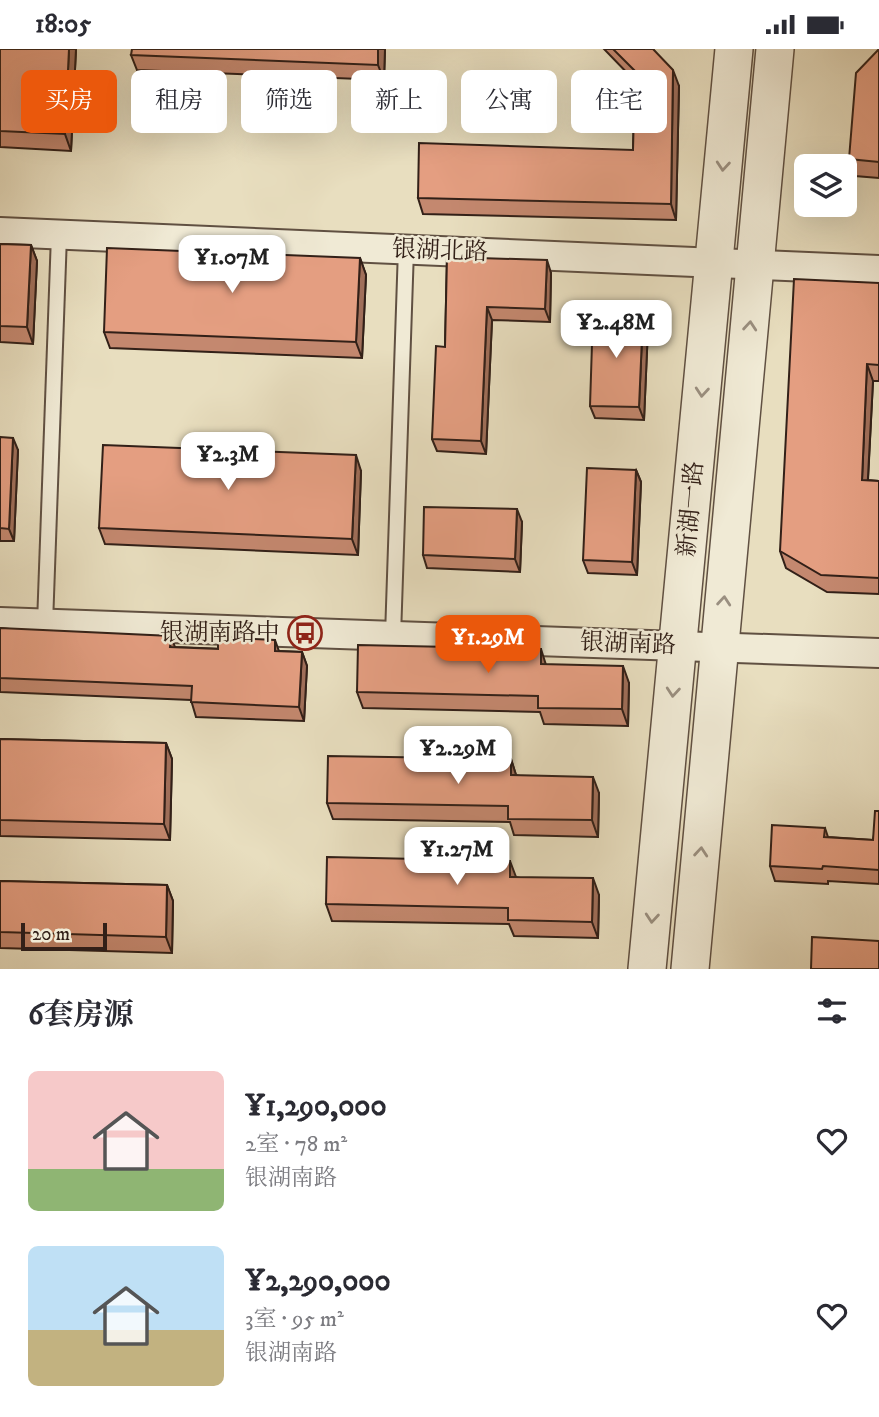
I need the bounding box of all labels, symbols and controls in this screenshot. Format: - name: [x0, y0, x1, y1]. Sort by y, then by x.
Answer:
- text: 18:05: [35, 8, 91, 41]
- chip: 买房: [21, 70, 117, 133]
- chip: 租房: [131, 70, 227, 133]
- chip: 筛选: [241, 70, 337, 133]
- chip: 新上: [351, 70, 447, 133]
- chip: 公寓: [461, 70, 557, 133]
- chip: 住宅: [571, 70, 667, 133]
- map controls: [794, 154, 857, 217]
- button: layers: [794, 154, 857, 217]
- one-way arrow: [716, 161, 731, 172]
- street label: 银湖北路: [392, 234, 488, 268]
- pin: ¥1.07M: [175, 236, 289, 295]
- text: ¥1.07M: [195, 243, 269, 272]
- pin: ¥2.48M: [559, 301, 673, 360]
- text: ¥2.48M: [577, 308, 655, 337]
- one-way arrow: [742, 320, 757, 331]
- one-way arrow: [694, 386, 709, 398]
- pin: ¥2.3M: [179, 433, 277, 492]
- text: ¥2.3M: [197, 440, 259, 469]
- street label: 新湖一路: [672, 460, 710, 558]
- one-way arrow: [716, 596, 731, 607]
- bus stop icon: 银湖南路中: [286, 614, 324, 652]
- pin: ¥1.29M: [431, 615, 545, 675]
- place label: 银湖南路中: [160, 618, 280, 648]
- text: ¥1.29M: [451, 623, 525, 652]
- street label: 银湖南路: [580, 627, 676, 661]
- one-way arrow: [666, 687, 681, 698]
- pin: ¥2.29M: [401, 727, 515, 786]
- text: ¥2.29M: [420, 734, 496, 763]
- pin: ¥1.27M: [400, 827, 514, 887]
- text: ¥1.27M: [420, 835, 494, 864]
- one-way arrow: [693, 846, 708, 857]
- one-way arrow: [645, 913, 660, 924]
- scale bar: [21, 920, 107, 952]
- text: 20 m: [32, 923, 70, 946]
- icon: filters: [813, 992, 851, 1030]
- text: 6套房源: [28, 997, 134, 1034]
- text: ¥1,290,000: [245, 1088, 387, 1125]
- icon: home: [84, 1099, 168, 1183]
- icon: heart: [813, 1122, 851, 1160]
- text: 2室 · 78 m²: [245, 1130, 347, 1159]
- text: 银湖南路: [245, 1164, 337, 1193]
- text: ¥2,290,000: [245, 1263, 391, 1300]
- icon: home: [84, 1274, 168, 1358]
- icon: heart: [813, 1297, 851, 1335]
- text: 3室 · 95 m²: [245, 1305, 344, 1334]
- text: 银湖南路: [245, 1339, 337, 1368]

